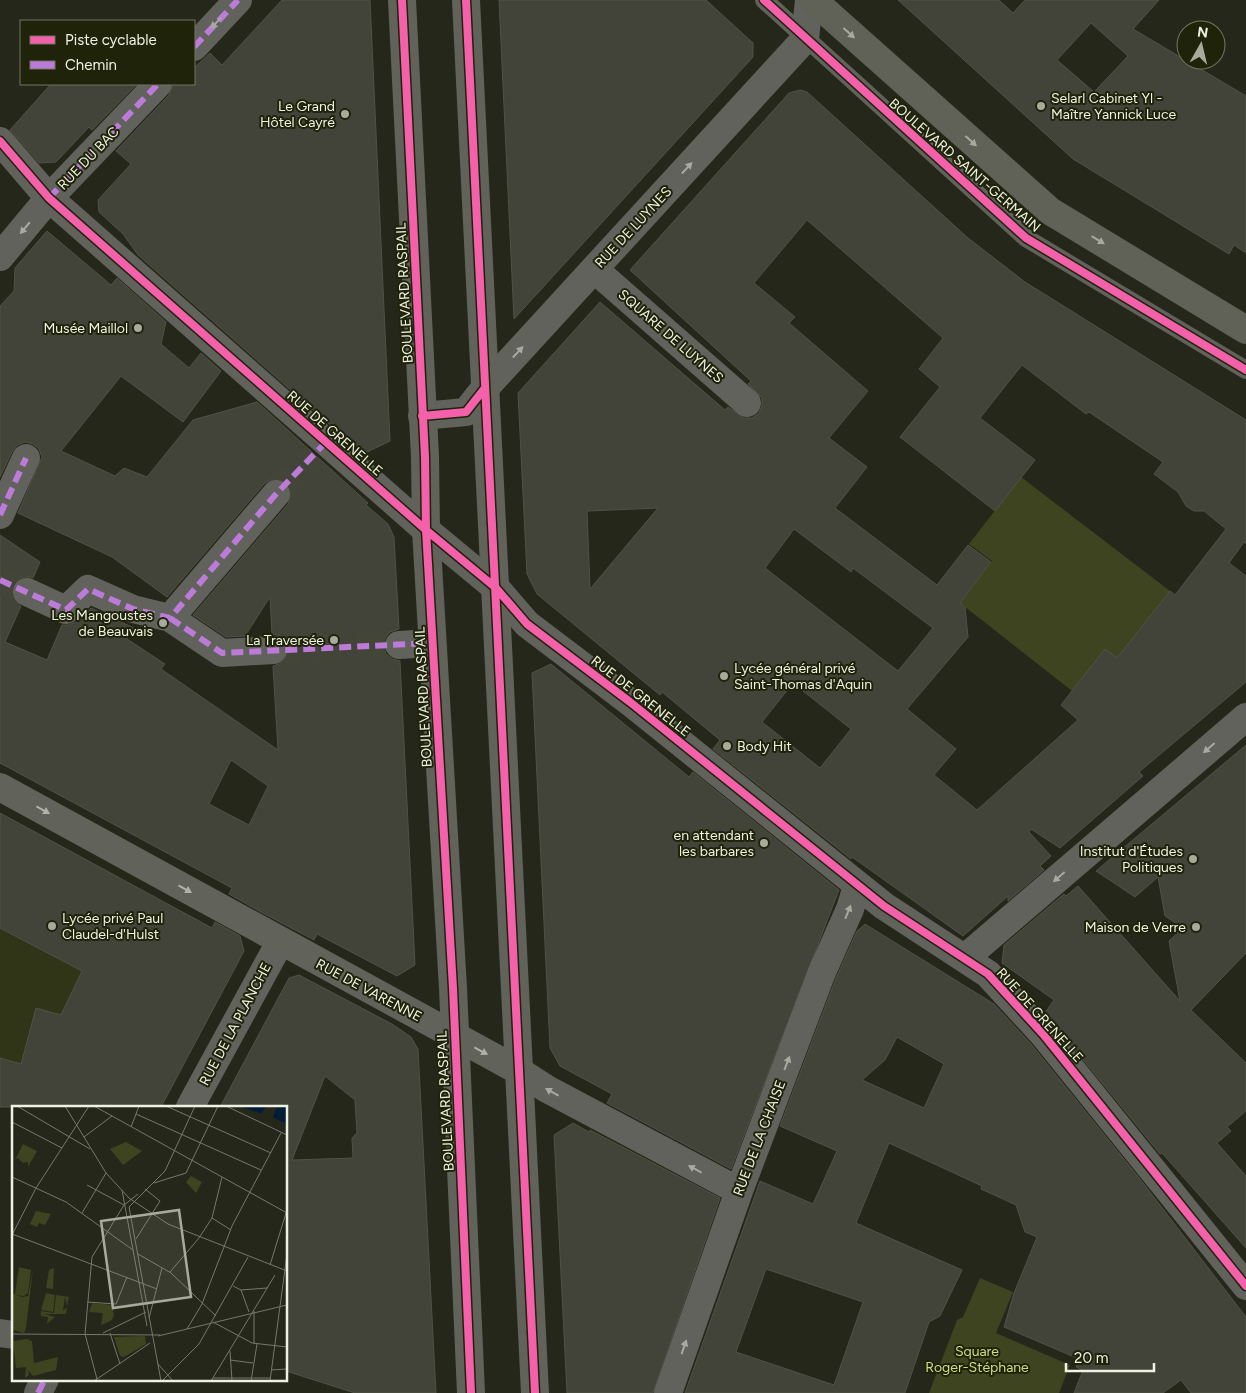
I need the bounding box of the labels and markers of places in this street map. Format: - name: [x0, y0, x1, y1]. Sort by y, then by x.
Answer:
- place label: Selarl Cabinet Yl - Maître Yannick Luce: [1051, 90, 1176, 123]
- place label: Le Grand Hôtel Cayré: [260, 98, 335, 131]
- marker: Selarl Cabinet Yl - Maître Yannick Luce: [1035, 100, 1047, 112]
- marker: Le Grand Hôtel Cayré: [339, 108, 351, 120]
- place label: Musée Maillol: [43, 320, 128, 337]
- marker: Musée Maillol: [132, 322, 144, 334]
- place label: Les Mangoustes de Beauvais: [51, 607, 153, 640]
- marker: Les Mangoustes de Beauvais: [157, 617, 169, 629]
- place label: La Traversée: [246, 632, 324, 649]
- marker: La Traversée: [328, 634, 340, 646]
- place label: Lycée général privé Saint-Thomas d'Aquin: [734, 660, 872, 693]
- marker: Lycée général privé Saint-Thomas d'Aquin: [718, 670, 730, 682]
- place label: Body Hit: [737, 738, 792, 755]
- marker: Body Hit: [721, 740, 733, 752]
- place label: en attendant les barbares: [673, 827, 754, 860]
- marker: en attendant les barbares: [758, 837, 770, 849]
- place label: Institut d'Études Politiques: [1080, 843, 1183, 876]
- marker: Institut d'Études Politiques: [1187, 853, 1199, 865]
- place label: Lycée privé Paul Claudel-d'Hulst: [62, 910, 163, 943]
- place label: Maison de Verre: [1085, 919, 1186, 936]
- marker: Lycée privé Paul Claudel-d'Hulst: [46, 920, 58, 932]
- marker: Maison de Verre: [1190, 921, 1202, 933]

